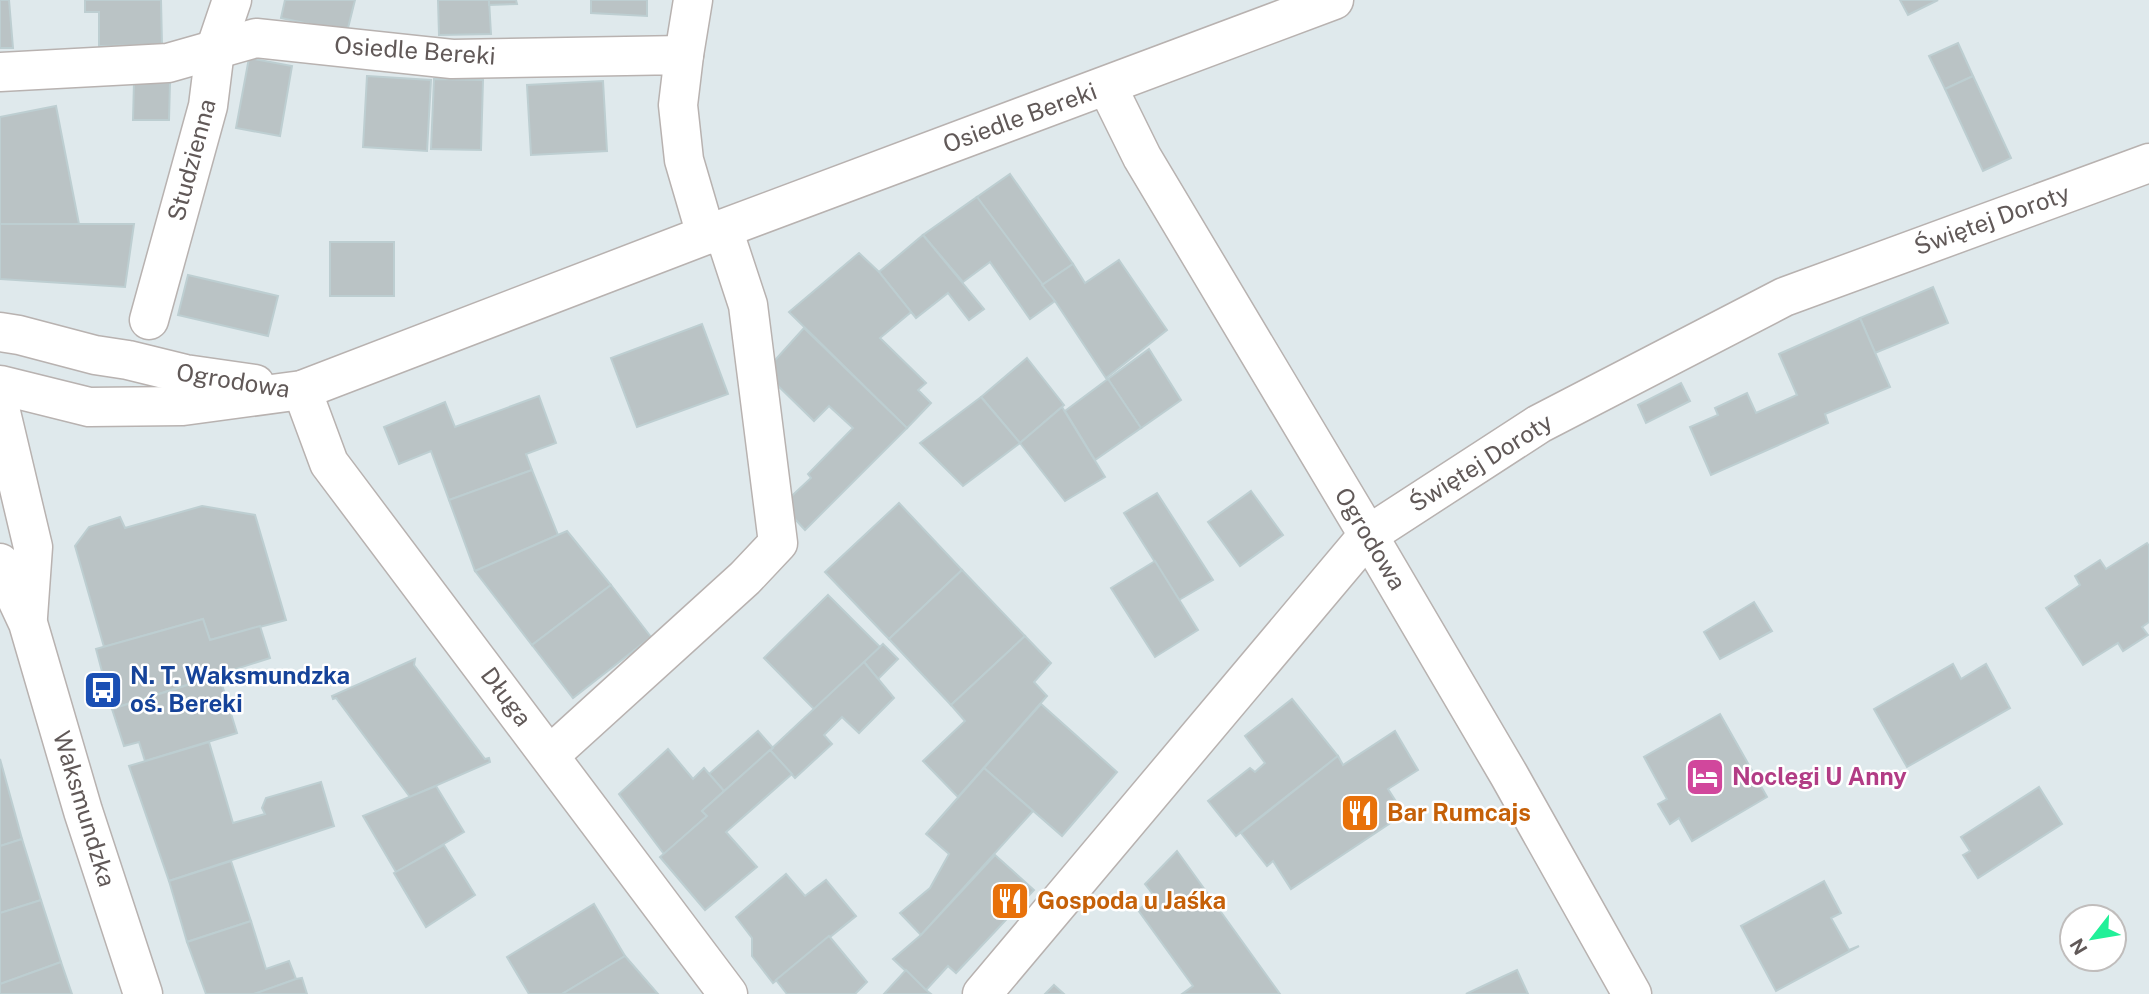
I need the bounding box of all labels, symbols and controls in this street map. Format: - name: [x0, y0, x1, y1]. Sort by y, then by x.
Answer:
- street label: Osiedle Bereki: [334, 30, 497, 70]
- street label: Osiedle Bereki: [939, 76, 1100, 158]
- street label: Studzienna: [161, 96, 221, 224]
- street label: Świętej Doroty: [1910, 178, 2073, 260]
- street label: Ogrodowa: [174, 357, 292, 403]
- street label: Świętej Doroty: [1404, 407, 1557, 517]
- street label: Ogrodowa: [1329, 482, 1412, 595]
- place label: N. T. Waksmundzka oś. Bereki: [130, 661, 350, 717]
- street label: Długa: [476, 661, 538, 731]
- bus stop icon: N. T. Waksmundzka oś. Bereki: [82, 669, 124, 711]
- street label: Waksmundzka: [48, 727, 122, 890]
- hotel icon: Noclegi U Anny: [1684, 756, 1726, 798]
- place label: Noclegi U Anny: [1732, 762, 1907, 790]
- restaurant icon: Bar Rumcajs: [1339, 792, 1381, 834]
- place label: Bar Rumcajs: [1387, 798, 1531, 826]
- restaurant icon: Gospoda u Jaśka: [989, 880, 1031, 922]
- place label: Gospoda u Jaśka: [1037, 886, 1226, 914]
- north arrow: [2058, 903, 2128, 973]
- text: N: [2065, 935, 2092, 959]

